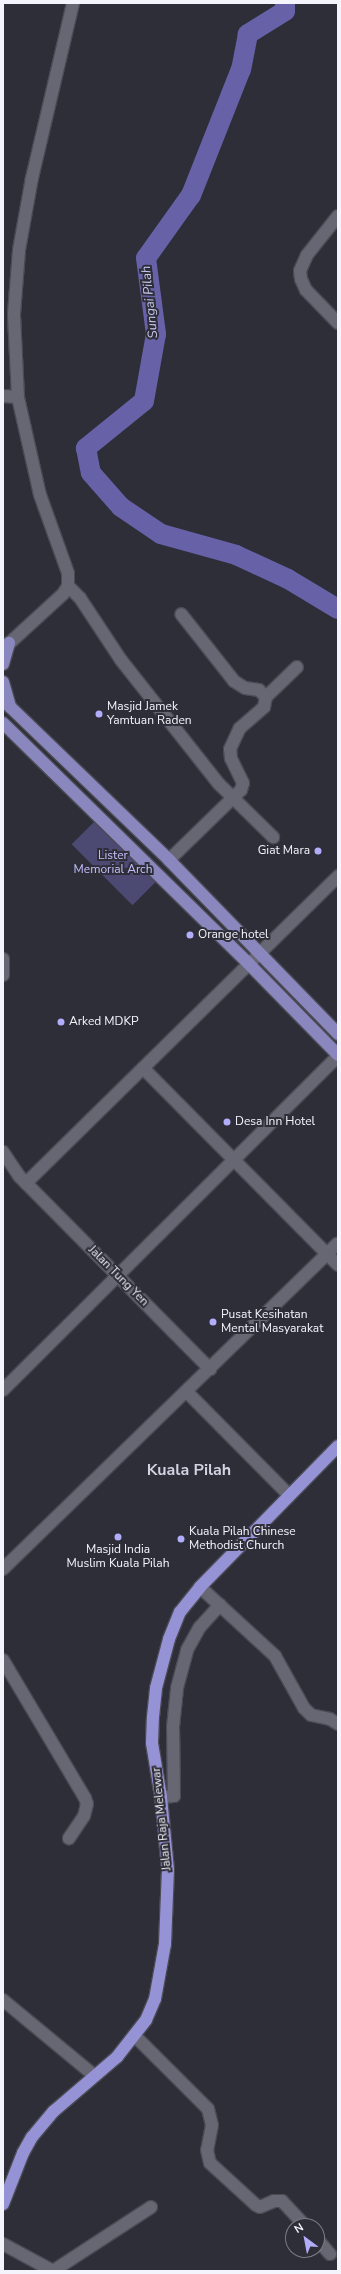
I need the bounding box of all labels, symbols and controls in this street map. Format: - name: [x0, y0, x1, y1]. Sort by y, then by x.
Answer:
- water label: Sungai Pilah: [138, 265, 162, 339]
- place label: Masjid Jamek Yamtuan Raden: [107, 700, 192, 728]
- marker: Masjid Jamek Yamtuan Raden: [94, 709, 104, 719]
- place label: Giat Mara: [258, 844, 310, 858]
- marker: Giat Mara: [313, 846, 323, 856]
- park label: Lister Memorial Arch: [73, 849, 153, 877]
- place label: Orange hotel: [198, 928, 269, 942]
- marker: Orange hotel: [185, 930, 195, 940]
- place label: Arked MDKP: [69, 1015, 139, 1029]
- marker: Arked MDKP: [56, 1017, 66, 1027]
- place label: Desa Inn Hotel: [235, 1115, 315, 1129]
- marker: Desa Inn Hotel: [222, 1117, 232, 1127]
- street label: Jalan Tung Yen: [85, 1243, 151, 1309]
- place label: Pusat Kesihatan Mental Masyarakat: [221, 1308, 323, 1336]
- marker: Pusat Kesihatan Mental Masyarakat: [208, 1317, 218, 1327]
- district label: Kuala Pilah: [147, 1460, 231, 1480]
- place label: Kuala Pilah Chinese Methodist Church: [189, 1525, 296, 1553]
- marker: Masjid India Muslim Kuala Pilah: [113, 1532, 123, 1542]
- marker: Kuala Pilah Chinese Methodist Church: [176, 1534, 186, 1544]
- place label: Masjid India Muslim Kuala Pilah: [66, 1543, 170, 1571]
- street label: Jalan Raja Melewar: [149, 1767, 175, 1871]
- north arrow: [285, 2218, 325, 2258]
- text: N: [291, 2220, 306, 2237]

